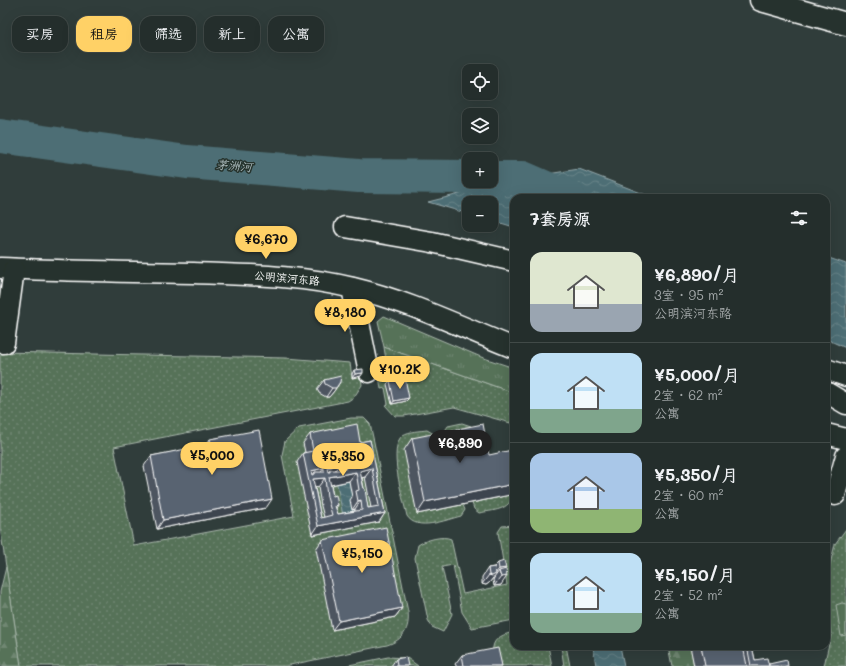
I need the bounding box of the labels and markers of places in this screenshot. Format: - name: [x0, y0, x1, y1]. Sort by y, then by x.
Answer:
- pin: ¥6,670: [233, 226, 299, 260]
- pin: ¥8,180: [312, 299, 378, 333]
- pin: ¥10.2K: [367, 356, 433, 390]
- pin: ¥6,890: [427, 430, 493, 464]
- pin: ¥5,000: [179, 442, 245, 476]
- pin: ¥5,350: [310, 443, 376, 477]
- pin: ¥5,150: [329, 540, 395, 574]

